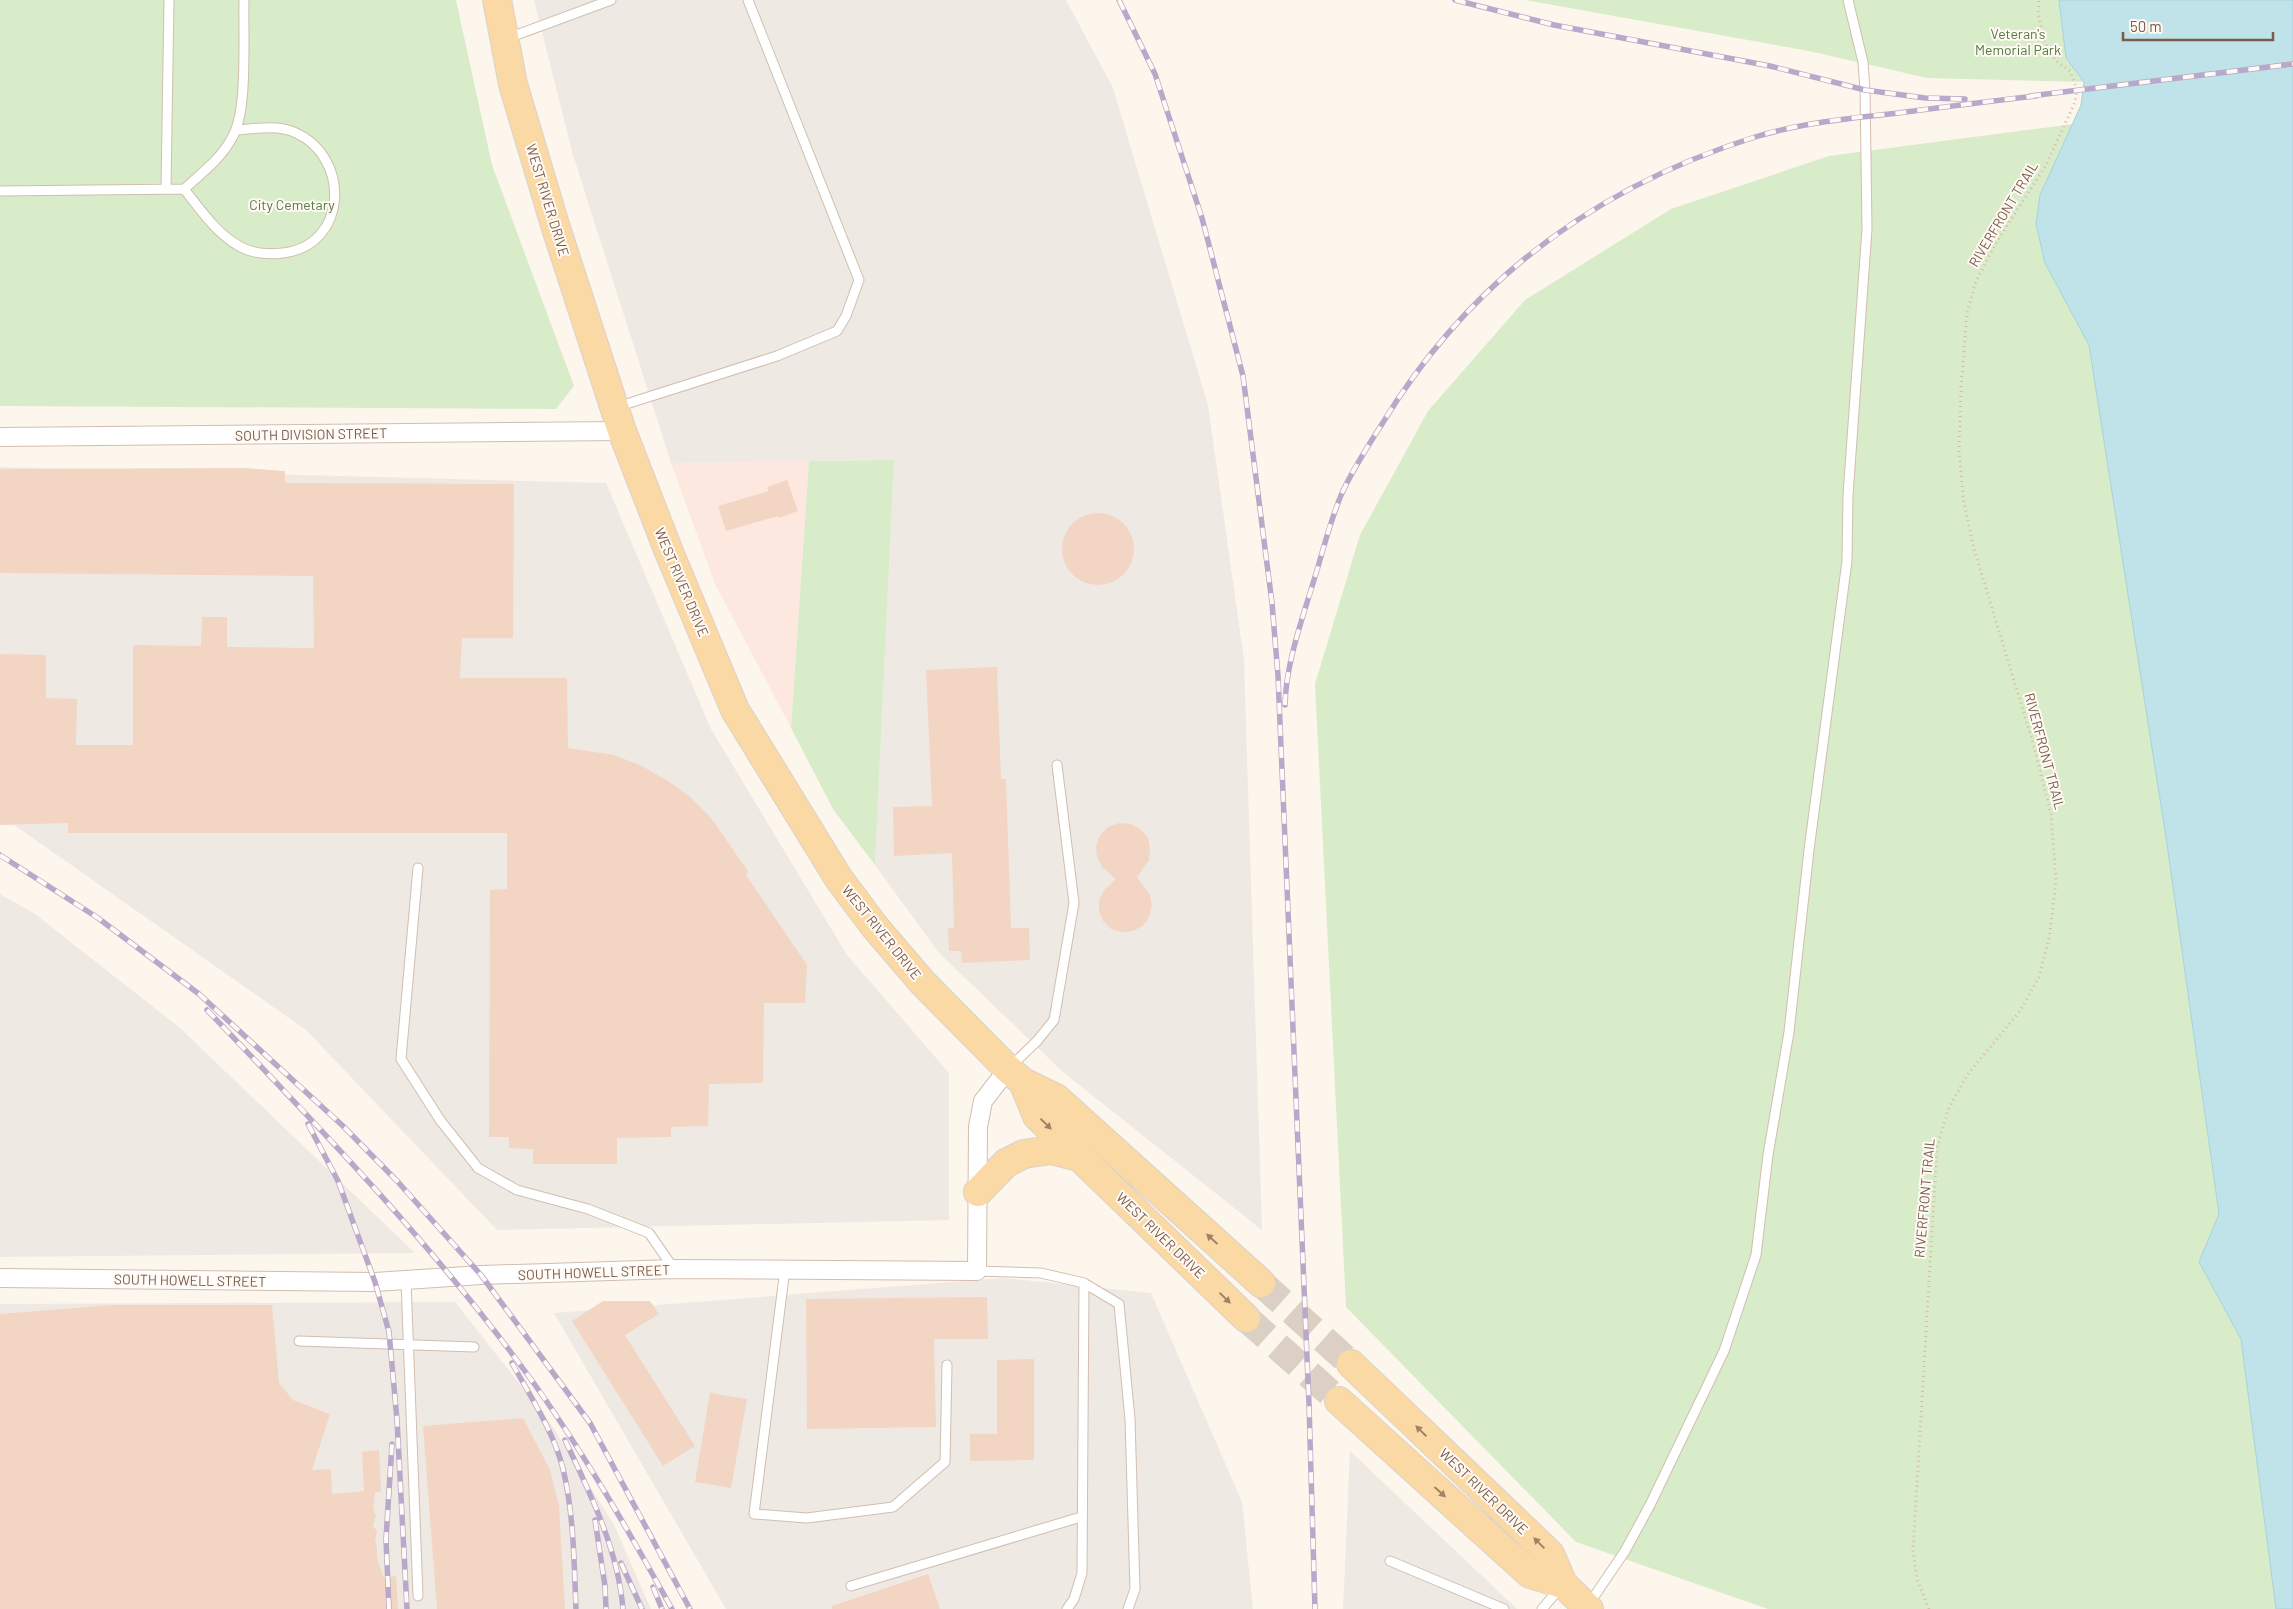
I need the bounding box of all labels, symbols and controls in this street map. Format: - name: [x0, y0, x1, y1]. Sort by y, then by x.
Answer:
- scale bar: [2123, 10, 2273, 42]
- text: 50 m: [2130, 17, 2162, 35]
- park label: Veteran's Memorial Park: [1975, 25, 2061, 58]
- street label: WEST RIVER DRIVE: [523, 142, 573, 258]
- street label: RIVERFRONT TRAIL: [1965, 158, 2041, 270]
- park label: City Cemetary: [249, 196, 335, 213]
- street label: SOUTH DIVISION STREET: [235, 424, 387, 444]
- street label: WEST RIVER DRIVE: [651, 525, 713, 639]
- street label: RIVERFRONT TRAIL: [2021, 691, 2069, 811]
- street label: WEST RIVER DRIVE: [839, 881, 925, 983]
- one-way arrow: [1039, 1118, 1051, 1130]
- street label: RIVERFRONT TRAIL: [1910, 1138, 1938, 1258]
- street label: WEST RIVER DRIVE: [1113, 1188, 1209, 1282]
- one-way arrow: [1206, 1233, 1219, 1244]
- street label: SOUTH HOWELL STREET: [518, 1261, 670, 1283]
- street label: SOUTH HOWELL STREET: [114, 1270, 266, 1290]
- one-way arrow: [1219, 1292, 1231, 1304]
- one-way arrow: [1416, 1425, 1428, 1437]
- street label: WEST RIVER DRIVE: [1436, 1444, 1532, 1538]
- one-way arrow: [1433, 1487, 1446, 1498]
- one-way arrow: [1533, 1537, 1545, 1549]

